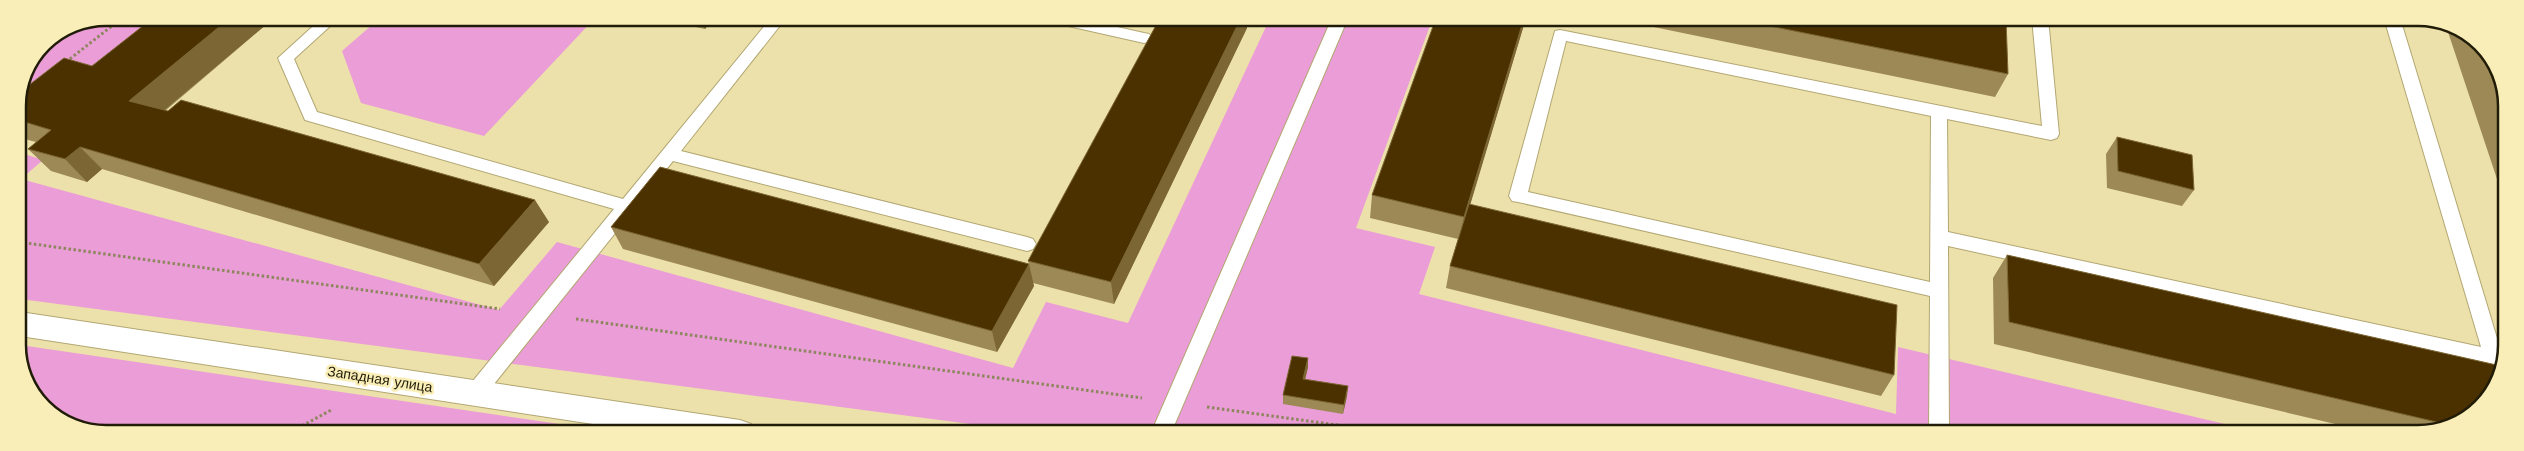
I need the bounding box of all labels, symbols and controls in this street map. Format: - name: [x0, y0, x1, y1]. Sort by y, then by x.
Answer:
- street label: Западная улица: [326, 363, 434, 395]

